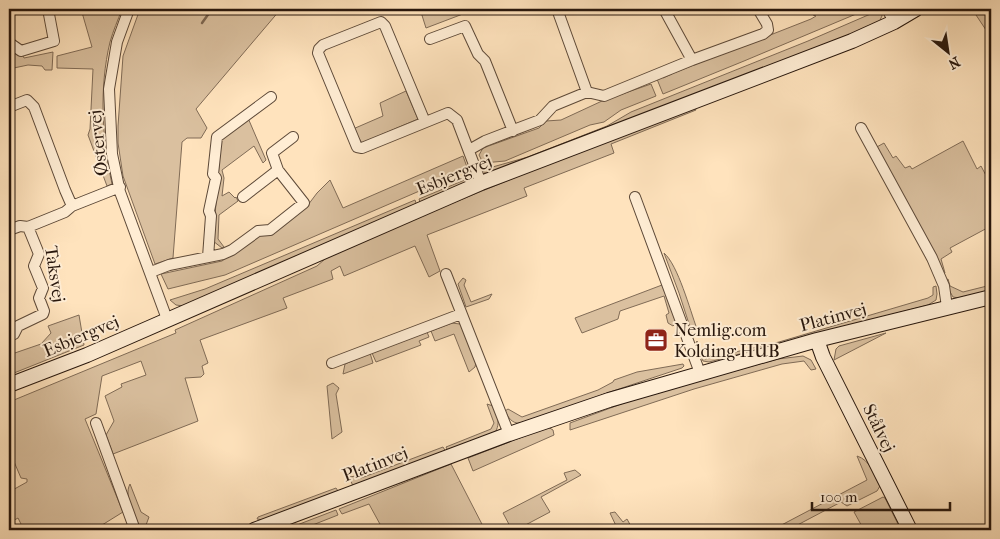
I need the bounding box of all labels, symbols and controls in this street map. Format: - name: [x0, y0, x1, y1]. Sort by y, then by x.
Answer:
- north arrow: [922, 28, 972, 78]
- text: N: [945, 53, 963, 73]
- street label: Østervej: [85, 109, 112, 177]
- street label: Esbjergvej: [413, 151, 495, 200]
- street label: Taksvej: [40, 244, 69, 304]
- street label: Platinvej: [797, 299, 869, 336]
- street label: Esbjergvej: [40, 311, 122, 362]
- place label: Nemlig.com Kolding HUB: [674, 320, 780, 362]
- office icon: Nemlig.com Kolding HUB: [643, 327, 669, 353]
- street label: Stålvej: [858, 401, 899, 456]
- street label: Platinvej: [340, 442, 411, 486]
- scale bar: [812, 479, 950, 511]
- text: 100 m: [820, 488, 858, 506]

